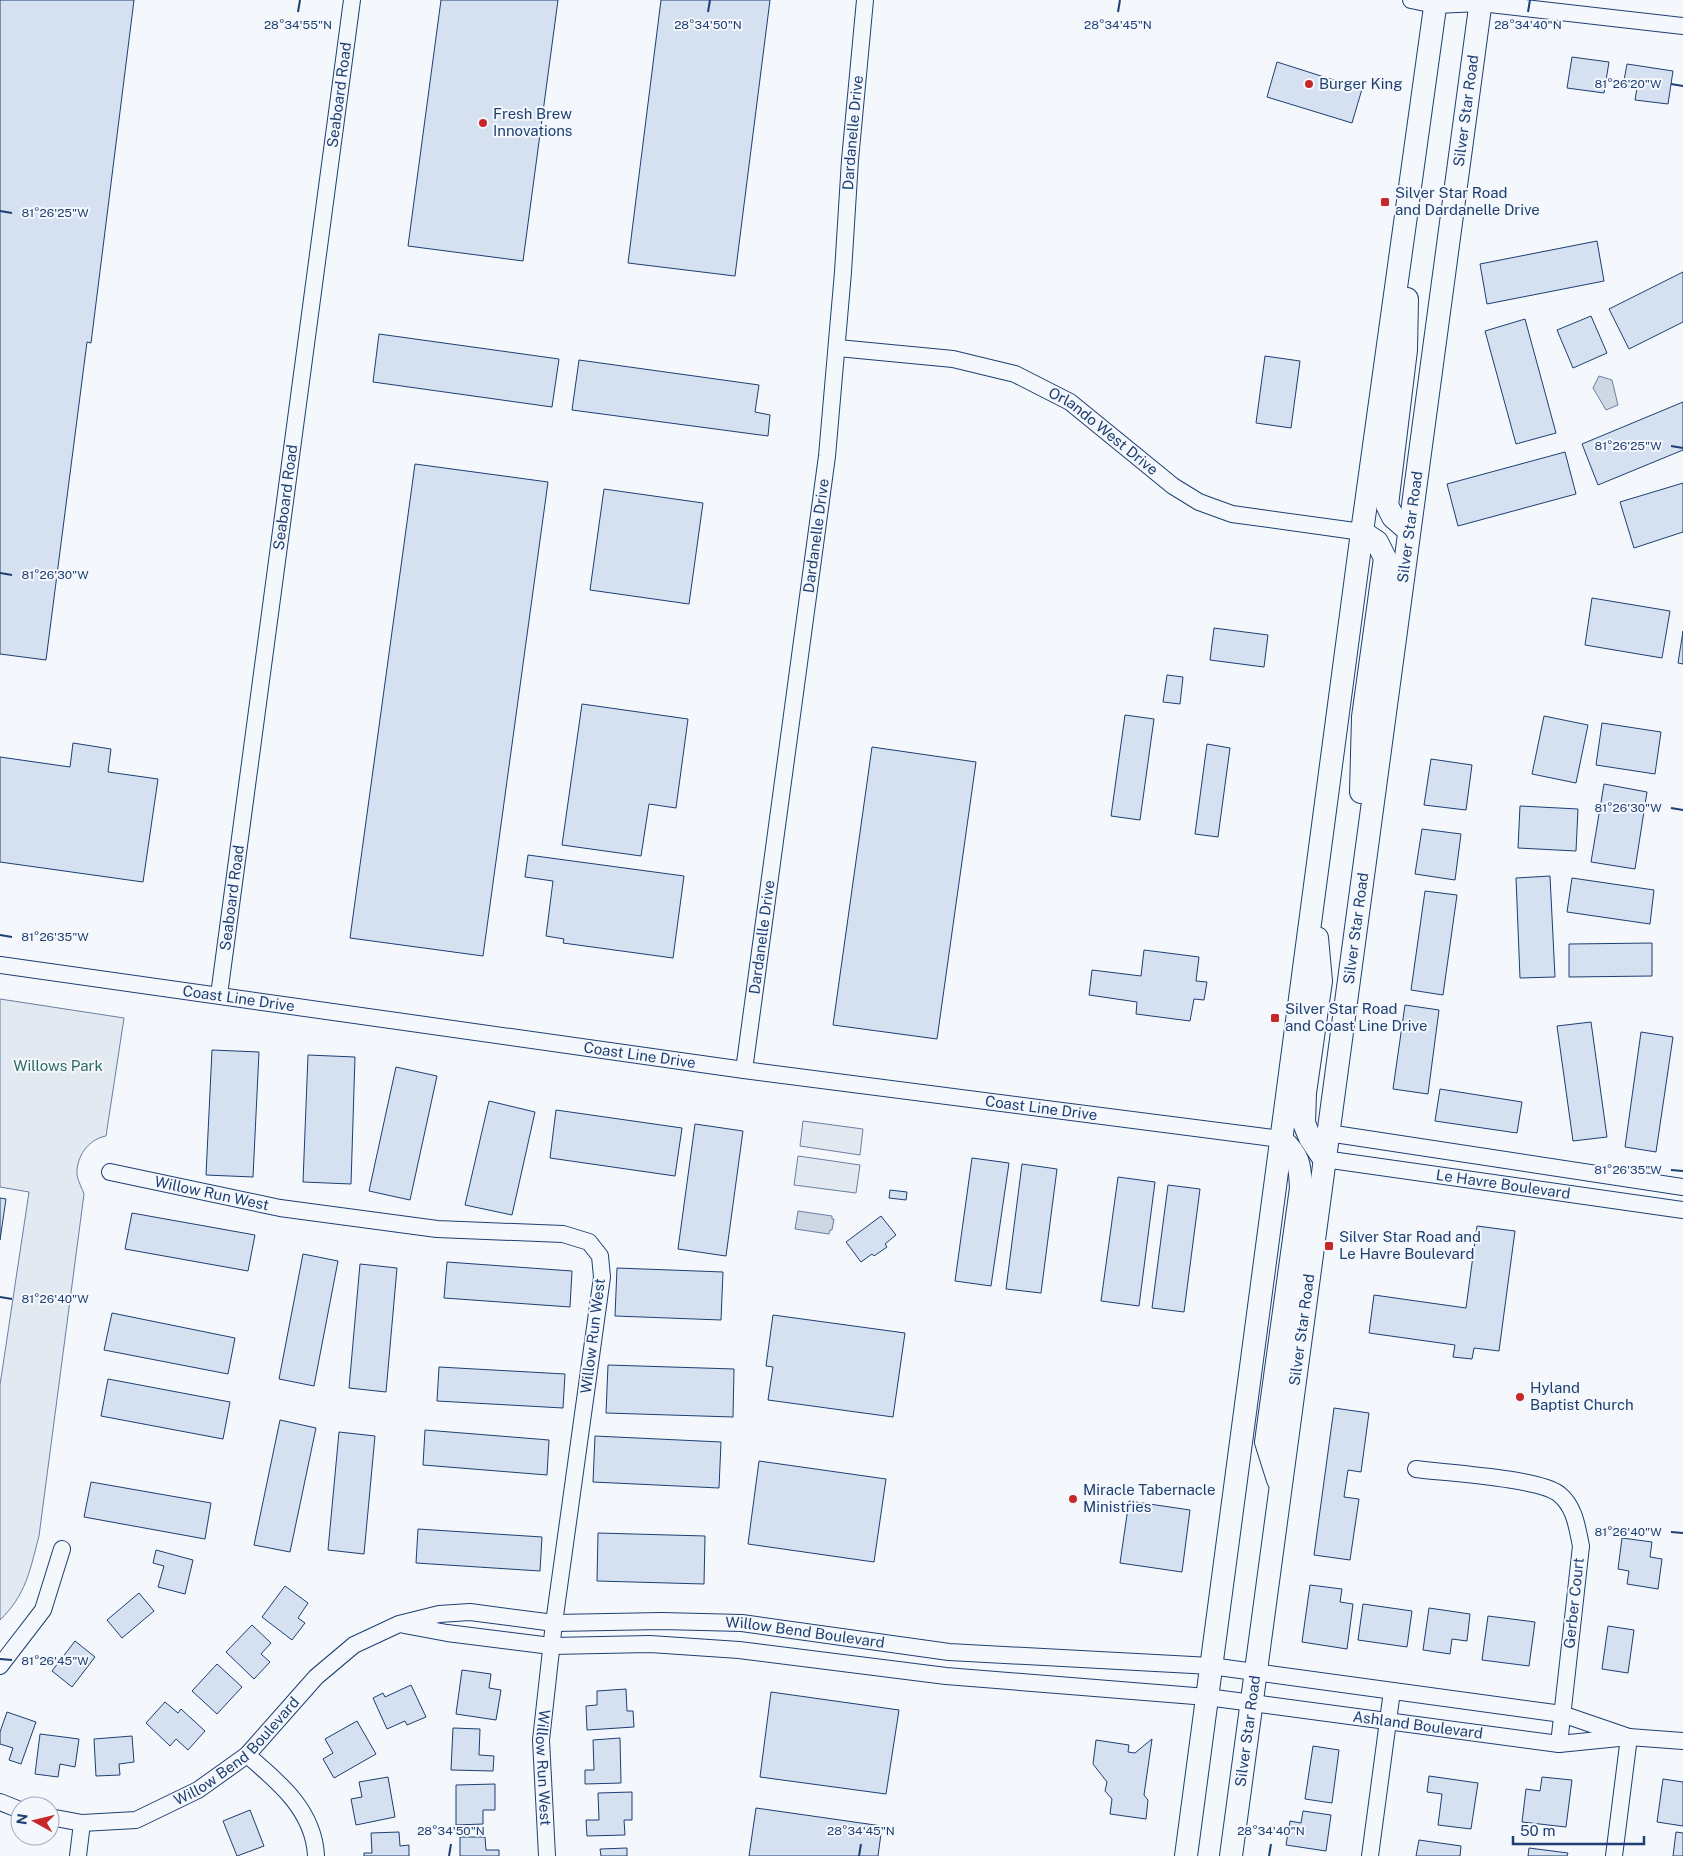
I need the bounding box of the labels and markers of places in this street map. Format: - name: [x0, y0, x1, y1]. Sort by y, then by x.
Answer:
- place label: Burger King: [1319, 75, 1403, 92]
- marker: Burger King: [1303, 78, 1315, 90]
- place label: Fresh Brew Innovations: [493, 105, 572, 139]
- marker: Fresh Brew Innovations: [477, 117, 489, 129]
- place label: Silver Star Road and Dardanelle Drive: [1395, 184, 1540, 218]
- marker: Silver Star Road and Dardanelle Drive: [1379, 196, 1391, 208]
- place label: Silver Star Road and Coast Line Drive: [1285, 1000, 1427, 1034]
- marker: Silver Star Road and Coast Line Drive: [1269, 1012, 1281, 1024]
- place label: Silver Star Road and Le Havre Boulevard: [1339, 1228, 1481, 1262]
- marker: Silver Star Road and Le Havre Boulevard: [1323, 1240, 1335, 1252]
- place label: Hyland Baptist Church: [1530, 1379, 1634, 1413]
- marker: Hyland Baptist Church: [1514, 1391, 1526, 1403]
- place label: Miracle Tabernacle Ministries: [1083, 1481, 1216, 1515]
- marker: Miracle Tabernacle Ministries: [1067, 1493, 1079, 1505]

